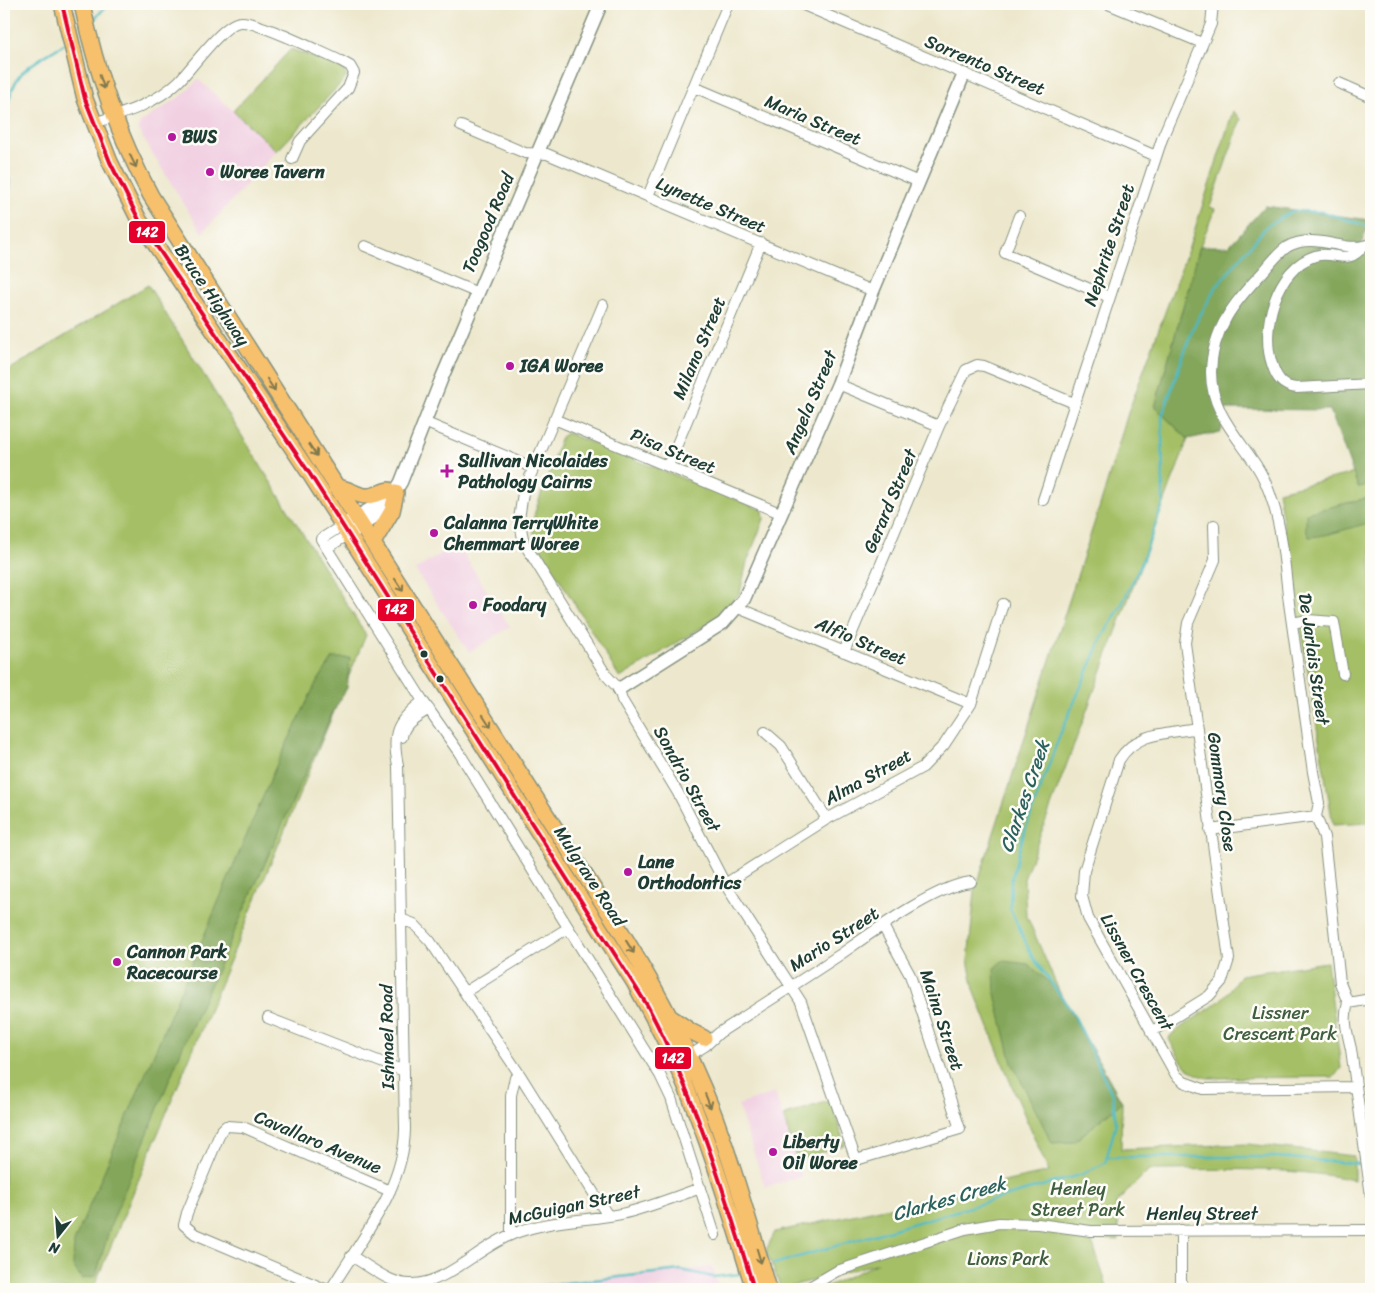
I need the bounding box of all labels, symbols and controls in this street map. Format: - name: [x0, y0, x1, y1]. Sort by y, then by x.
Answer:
- street label: Sorrento Street: [920, 25, 1051, 105]
- one-way arrow: [98, 74, 107, 89]
- street label: Maria Street: [759, 85, 867, 155]
- place label: BWS: [182, 121, 217, 153]
- marker: BWS: [166, 131, 178, 143]
- one-way arrow: [129, 153, 138, 168]
- place label: Woree Tavern: [220, 156, 325, 188]
- marker: Woree Tavern: [204, 166, 216, 178]
- street label: Toogood Road: [452, 166, 524, 278]
- street label: Lynette Street: [651, 167, 771, 243]
- street label: Nephrite Street: [1074, 179, 1144, 310]
- line badge: 142: [128, 220, 166, 244]
- text: 142: [136, 220, 159, 245]
- street label: Bruce Highway: [166, 237, 259, 354]
- street label: Milano Street: [663, 291, 735, 405]
- street label: Angela Street: [773, 344, 847, 460]
- place label: IGA Woree: [519, 350, 604, 382]
- marker: IGA Woree: [504, 360, 516, 372]
- one-way arrow: [266, 378, 276, 392]
- street label: Pisa Street: [625, 419, 721, 483]
- one-way arrow: [307, 443, 318, 457]
- street label: Gerard Street: [854, 443, 927, 558]
- place label: Sullivan Nicolaides Pathology Cairns: [457, 445, 608, 498]
- marker: Sullivan Nicolaides Pathology Cairns: [440, 464, 454, 478]
- place label: Calanna TerryWhite Chemmart Woree: [443, 507, 599, 560]
- marker: Calanna TerryWhite Chemmart Woree: [428, 527, 440, 539]
- one-way arrow: [394, 577, 404, 591]
- place label: Foodary: [482, 589, 547, 621]
- street label: De Jarlais Street: [1289, 591, 1339, 728]
- text: 142: [385, 597, 408, 622]
- line badge: 142: [377, 598, 415, 622]
- marker: Foodary: [467, 599, 479, 611]
- street label: Alfio Street: [809, 607, 912, 675]
- unlabelled marker: [419, 649, 429, 659]
- unlabelled marker: [435, 674, 445, 684]
- one-way arrow: [482, 714, 492, 728]
- street label: Sondrio Street: [644, 720, 730, 839]
- street label: Gommory Close: [1198, 730, 1246, 854]
- water label: Clarkes Creek: [990, 735, 1059, 857]
- street label: Alma Street: [817, 740, 918, 815]
- street label: Mulgrave Road: [545, 819, 636, 934]
- place label: Lane Orthodontics: [638, 846, 742, 899]
- marker: Lane Orthodontics: [622, 866, 634, 878]
- street label: Mario Street: [782, 898, 886, 980]
- street label: Lissner Crescent: [1091, 907, 1183, 1038]
- place label: Cannon Park Racecourse: [126, 936, 228, 989]
- one-way arrow: [626, 939, 636, 953]
- marker: Cannon Park Racecourse: [111, 956, 123, 968]
- street label: Maina Street: [911, 965, 973, 1075]
- street label: Ishmael Road: [370, 983, 404, 1091]
- park label: Lissner Crescent Park: [1223, 997, 1337, 1050]
- line badge: 142: [654, 1046, 692, 1070]
- text: 142: [662, 1046, 685, 1071]
- one-way arrow: [705, 1094, 714, 1109]
- street label: Cavallaro Avenue: [249, 1101, 387, 1183]
- place label: Liberty Oil Woree: [783, 1126, 859, 1179]
- marker: Liberty Oil Woree: [767, 1146, 779, 1158]
- water label: Clarkes Creek: [888, 1166, 1011, 1230]
- park label: Henley Street Park: [1031, 1173, 1125, 1226]
- street label: McGuigan Street: [505, 1175, 644, 1235]
- street label: Henley Street: [1146, 1198, 1259, 1230]
- north arrow: [32, 1210, 82, 1260]
- text: N: [46, 1234, 64, 1262]
- park label: Lions Park: [967, 1243, 1049, 1275]
- one-way arrow: [754, 1248, 764, 1264]

